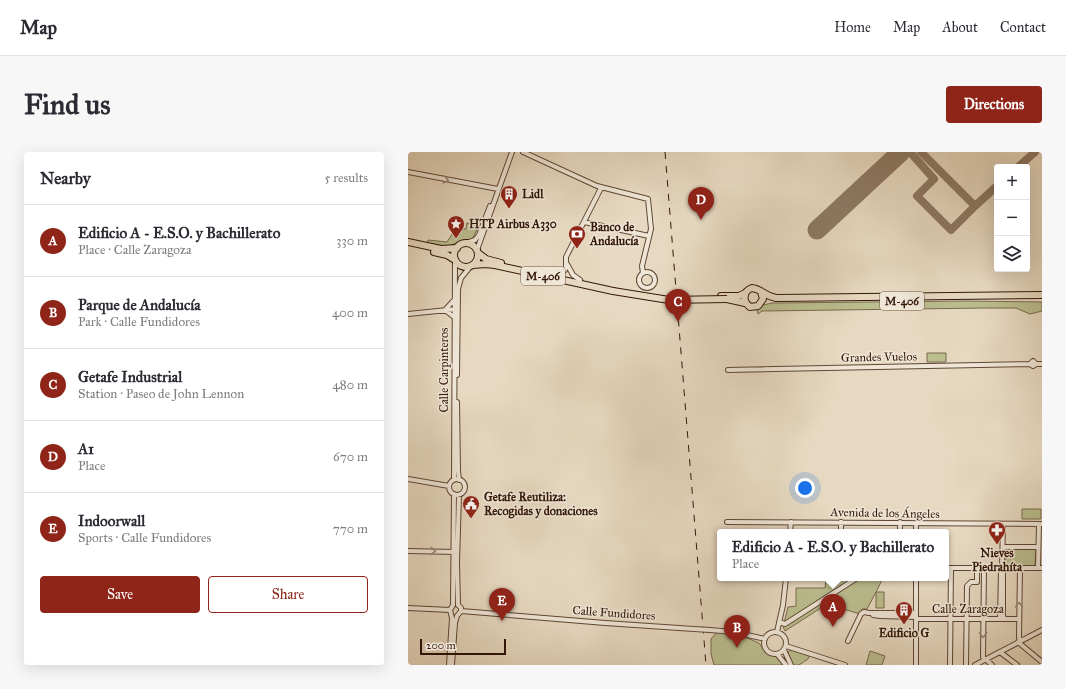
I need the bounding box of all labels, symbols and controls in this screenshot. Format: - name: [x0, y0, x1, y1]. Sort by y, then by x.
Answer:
- text: Map: [20, 16, 57, 39]
- text: Home: [834, 19, 871, 36]
- text: Map: [893, 19, 920, 36]
- text: About: [942, 19, 978, 36]
- text: Contact: [1000, 19, 1046, 36]
- button: Directions: [946, 86, 1042, 123]
- text: Find us: [24, 87, 110, 122]
- map controls: [994, 164, 1030, 272]
- button: +: [994, 164, 1030, 200]
- text: Nearby: [40, 168, 91, 189]
- text: 5 results: [324, 170, 368, 186]
- one-way arrow: [443, 175, 449, 183]
- building icon: Lidl: [499, 184, 519, 209]
- place label: Lidl: [522, 187, 544, 201]
- pin: D: [688, 187, 714, 220]
- button: −: [994, 200, 1030, 236]
- place icon: HTP Airbus A330: [446, 214, 466, 239]
- place label: HTP Airbus A330: [469, 217, 557, 232]
- place label: Banco de Andalucía: [589, 220, 640, 248]
- text: Edificio A - E.S.O. y Bachillerato: [78, 224, 280, 242]
- bank icon: Banco de Andalucía: [567, 224, 587, 249]
- text: A: [49, 233, 57, 249]
- text: 330 m: [336, 233, 368, 249]
- button: layers: [994, 236, 1030, 272]
- text: Place · Calle Zaragoza: [78, 242, 192, 258]
- road number: M-406: [521, 267, 565, 285]
- pin: C: [665, 289, 691, 322]
- road number: M-406: [880, 292, 924, 310]
- text: Parque de Andalucía: [78, 296, 201, 314]
- text: B: [49, 305, 57, 321]
- text: 400 m: [332, 305, 368, 321]
- text: Park · Calle Fundidores: [78, 314, 200, 330]
- street label: Calle Carpinteros: [437, 328, 451, 412]
- street label: Grandes Vuelos: [841, 349, 917, 365]
- text: Getafe Industrial: [78, 368, 182, 386]
- text: C: [49, 377, 57, 393]
- text: 480 m: [333, 377, 368, 393]
- text: Station · Paseo de John Lennon: [78, 386, 244, 402]
- text: A1: [78, 440, 94, 458]
- text: D: [48, 449, 58, 465]
- text: 670 m: [333, 449, 368, 465]
- text: Place: [78, 458, 105, 474]
- your location: [795, 478, 815, 498]
- place label: Getafe Reutiliza: Recogidas y donaciones: [484, 490, 598, 519]
- public building icon: Getafe Reutiliza: Recogidas y donaciones: [461, 494, 481, 519]
- street label: Avenida de los Ángeles: [829, 504, 940, 522]
- text: Indoorwall: [78, 512, 145, 530]
- pharmacy icon: Nieves Piedrahíta: [987, 520, 1007, 545]
- text: E: [48, 521, 58, 537]
- text: 770 m: [333, 521, 368, 537]
- popup: [717, 529, 949, 581]
- text: Sports · Calle Fundidores: [78, 530, 211, 546]
- text: Edificio A - E.S.O. y Bachillerato: [732, 538, 934, 556]
- place label: Nieves Piedrahíta: [972, 546, 1023, 574]
- one-way arrow: [430, 547, 436, 555]
- text: Place: [732, 556, 759, 572]
- button: Save: [40, 576, 200, 613]
- button: Share: [208, 576, 368, 613]
- pin: E: [489, 588, 515, 621]
- pin: A: [820, 594, 846, 627]
- building icon: Edificio G: [894, 600, 914, 625]
- street label: Calle Zaragoza: [932, 602, 1005, 617]
- one-way arrow: [1015, 602, 1023, 608]
- street label: Calle Fundidores: [572, 603, 656, 623]
- pin: B: [724, 615, 750, 648]
- place label: Edificio G: [879, 626, 930, 640]
- one-way arrow: [979, 632, 987, 638]
- scale bar: [420, 637, 506, 656]
- text: 200 m: [426, 639, 456, 652]

